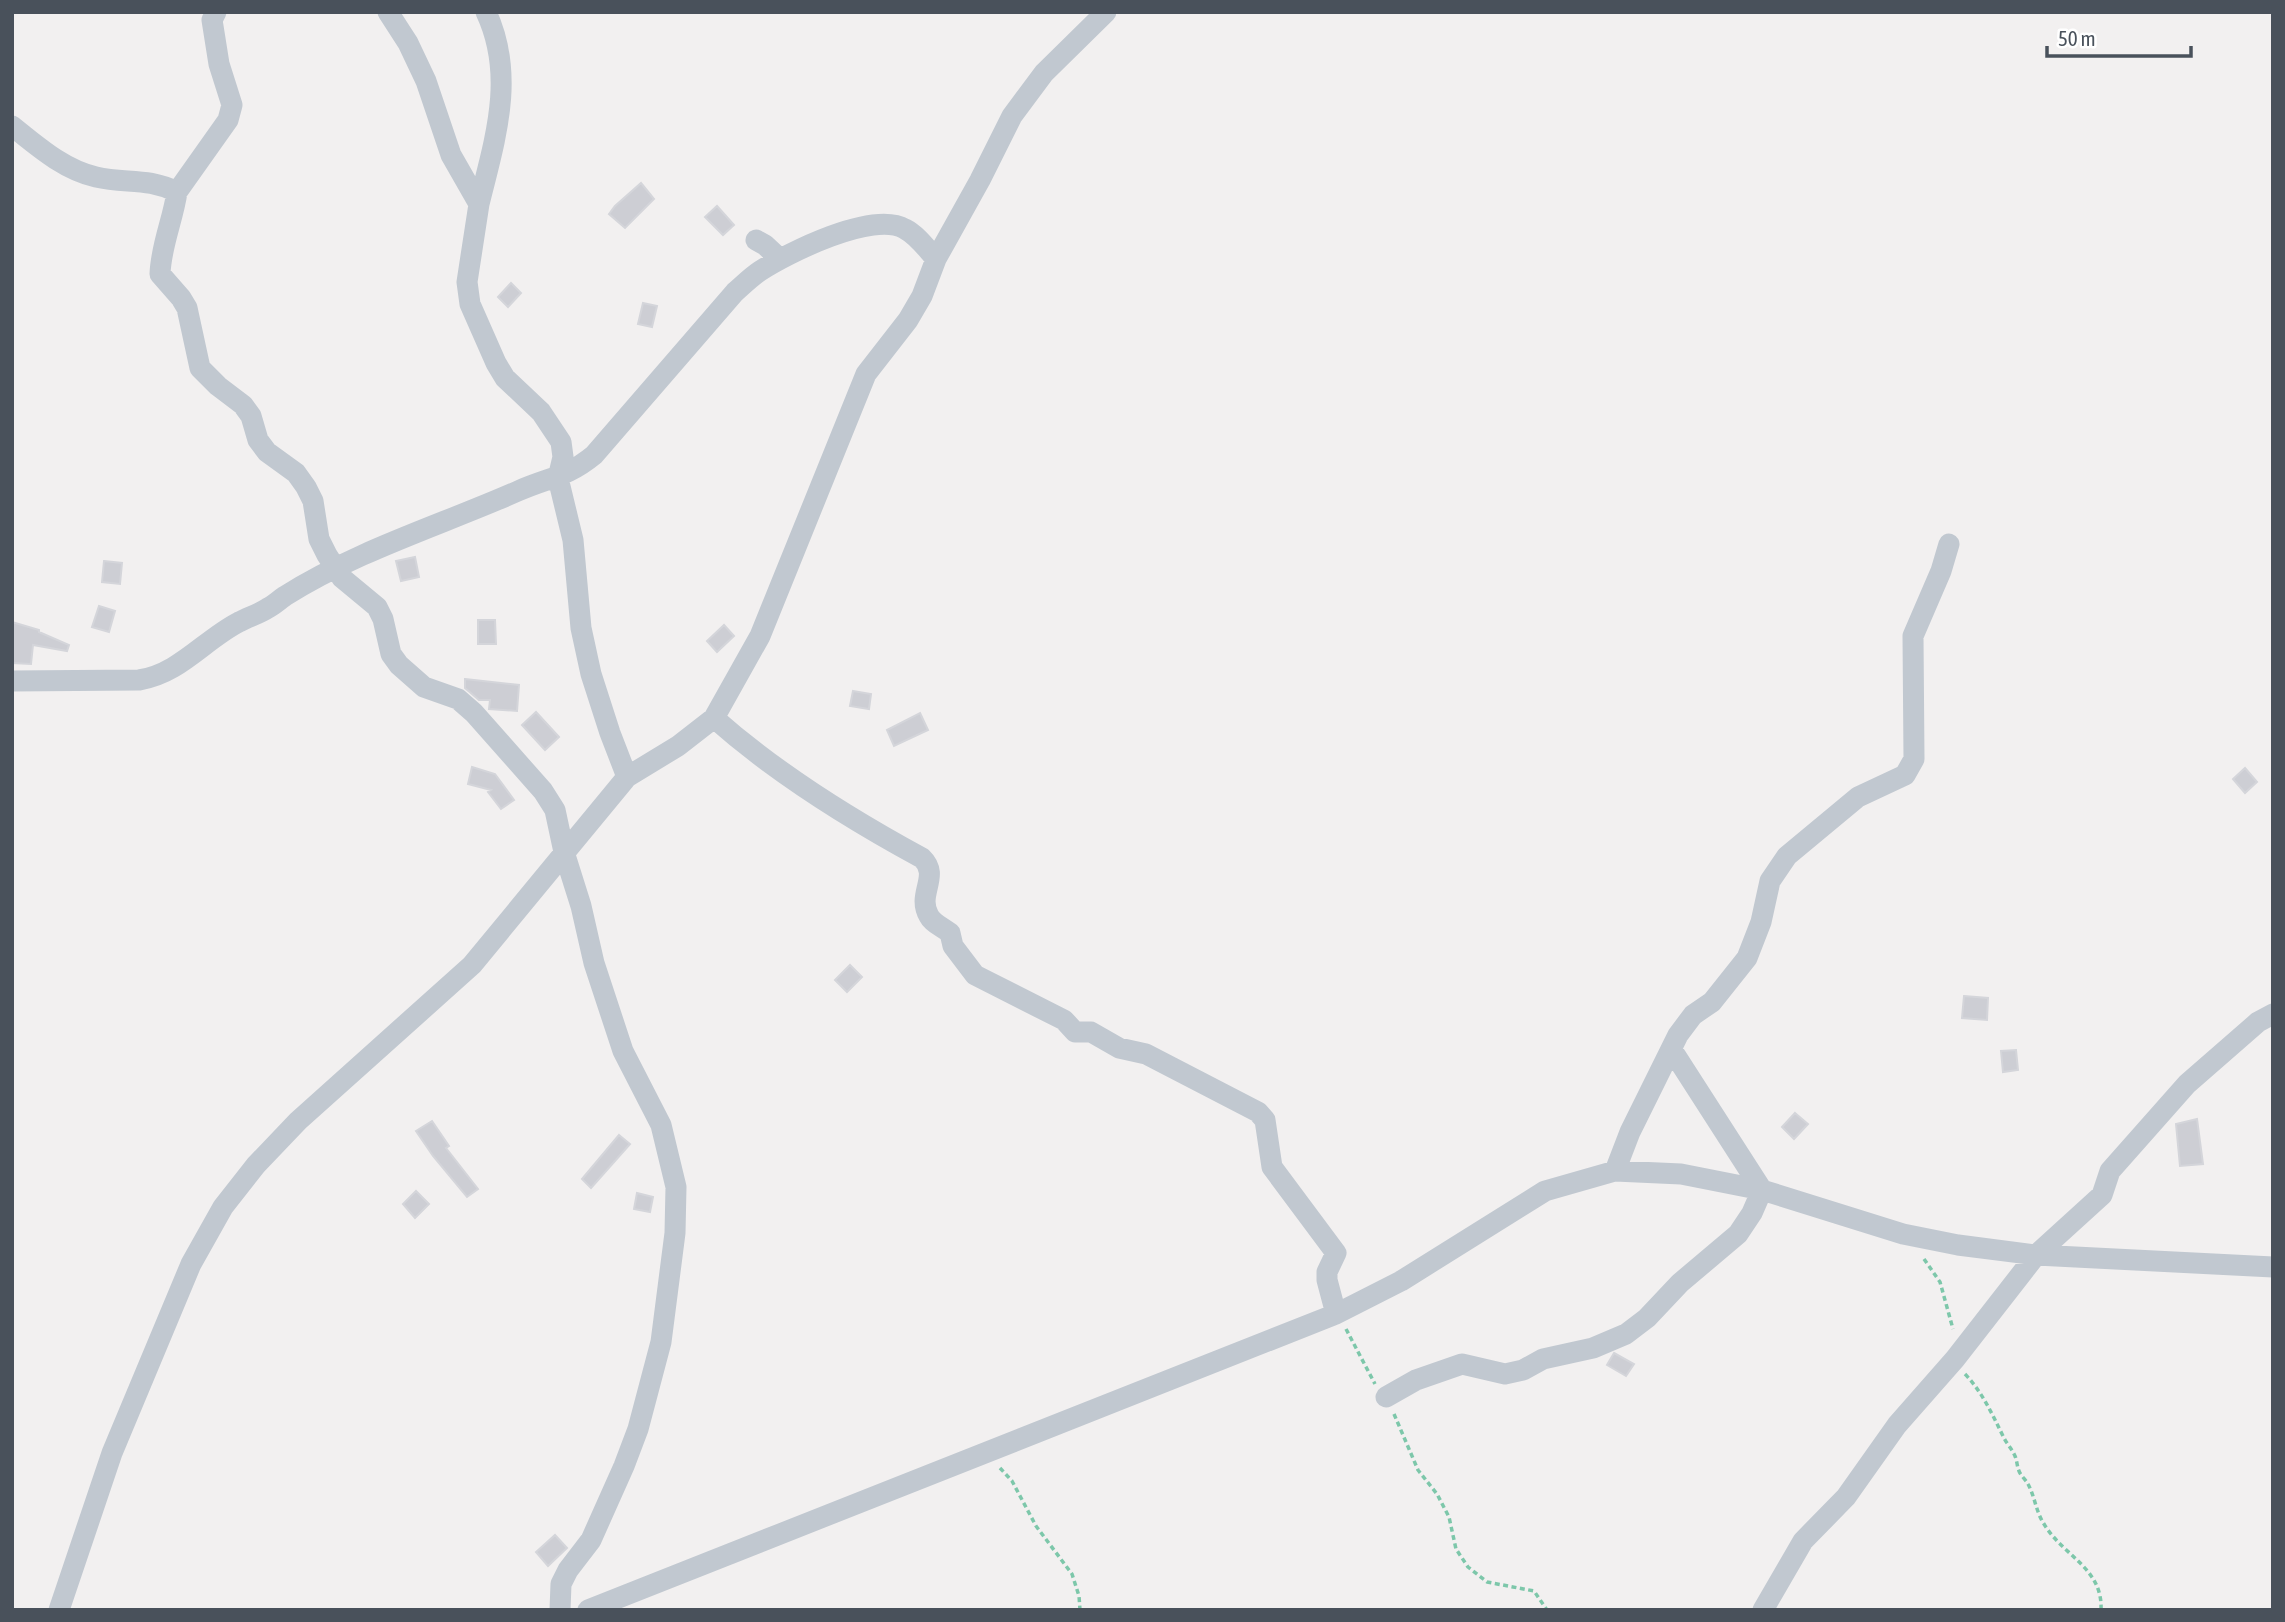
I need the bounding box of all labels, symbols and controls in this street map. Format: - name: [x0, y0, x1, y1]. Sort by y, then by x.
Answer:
- scale bar: [2047, 14, 2190, 58]
- text: 50 m: [2058, 26, 2096, 50]

